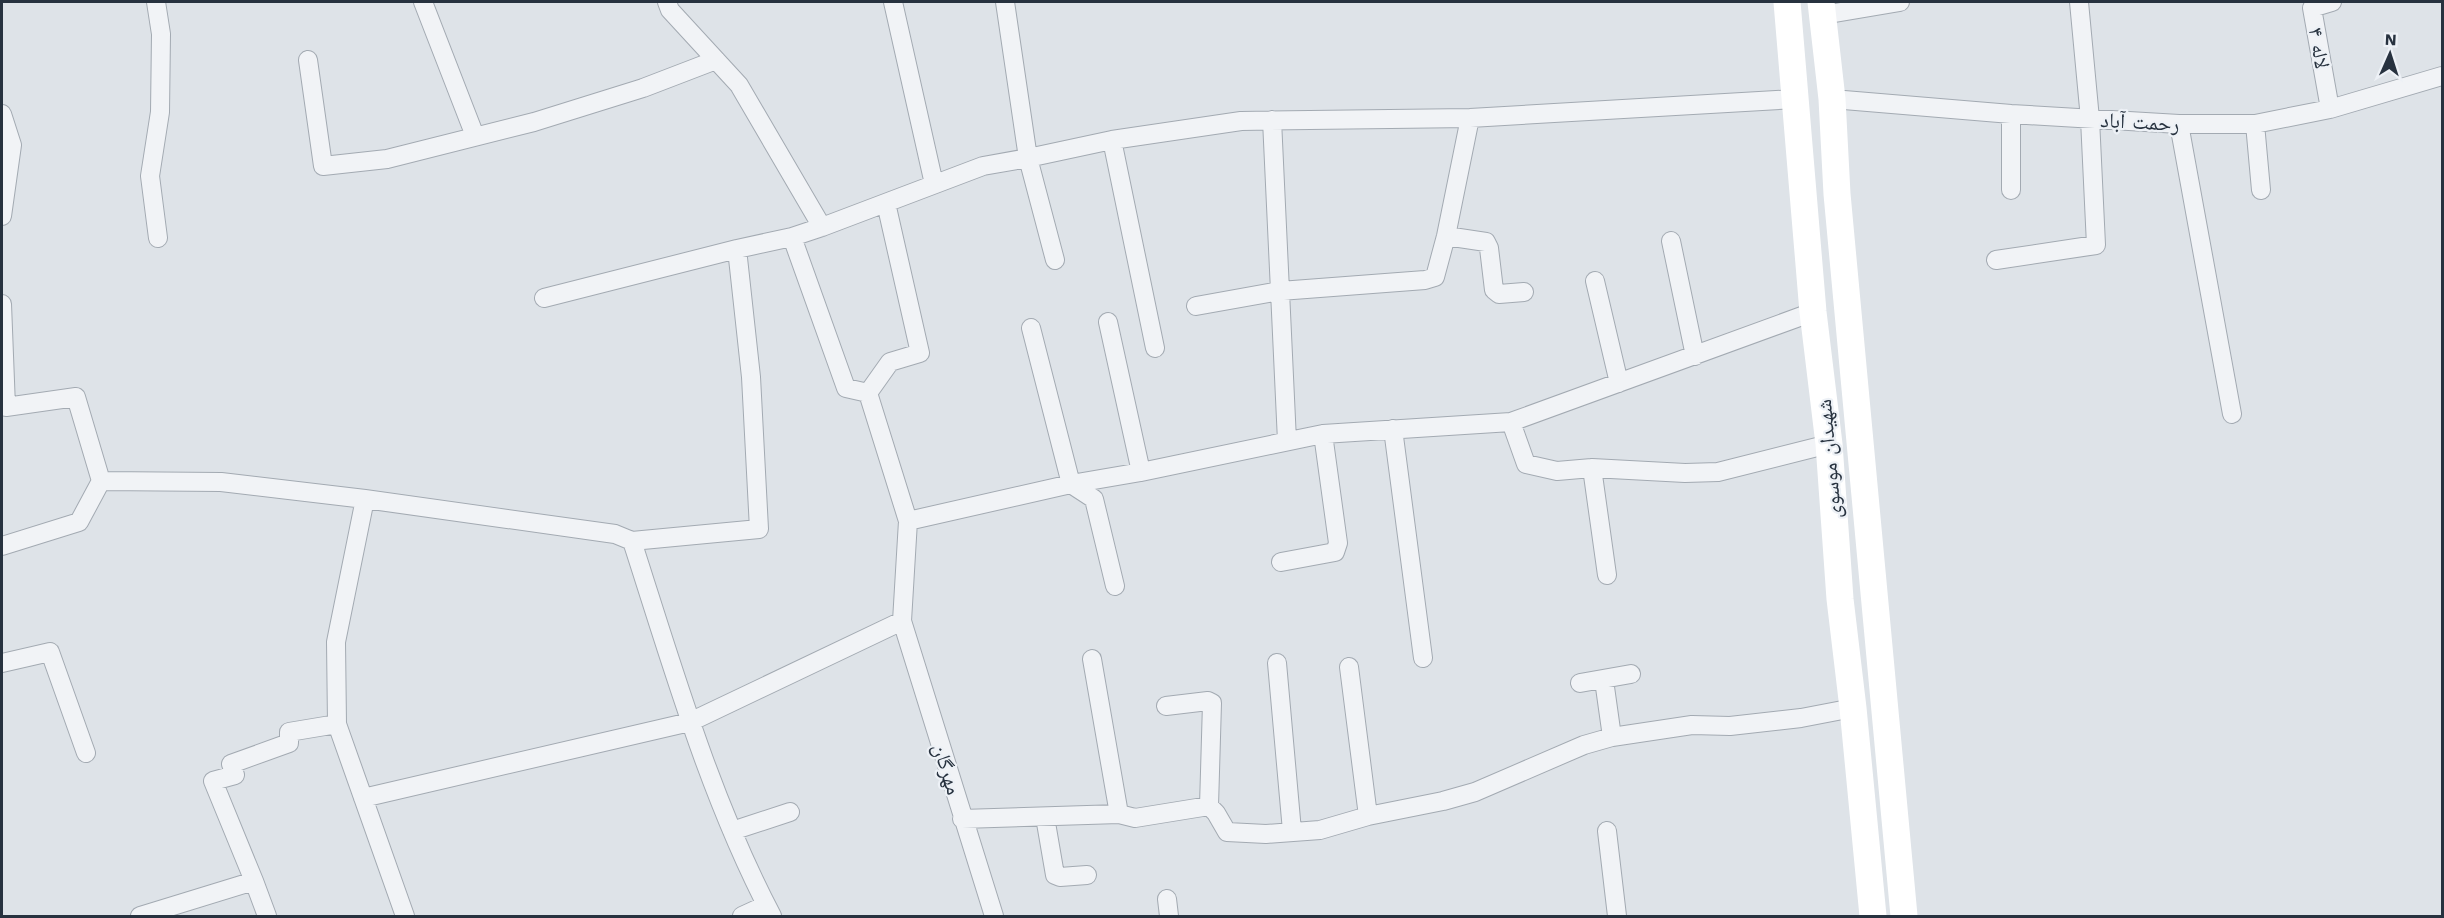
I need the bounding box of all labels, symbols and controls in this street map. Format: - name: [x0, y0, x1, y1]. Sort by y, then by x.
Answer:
- north arrow: [2360, 24, 2420, 84]
- street label: لاله ۴: [2304, 25, 2335, 70]
- text: N: [2384, 30, 2397, 49]
- street label: رحمت آباد: [2100, 107, 2180, 136]
- street label: شهیدان موسوی: [1811, 398, 1846, 520]
- street label: مهرگان: [928, 740, 967, 798]

